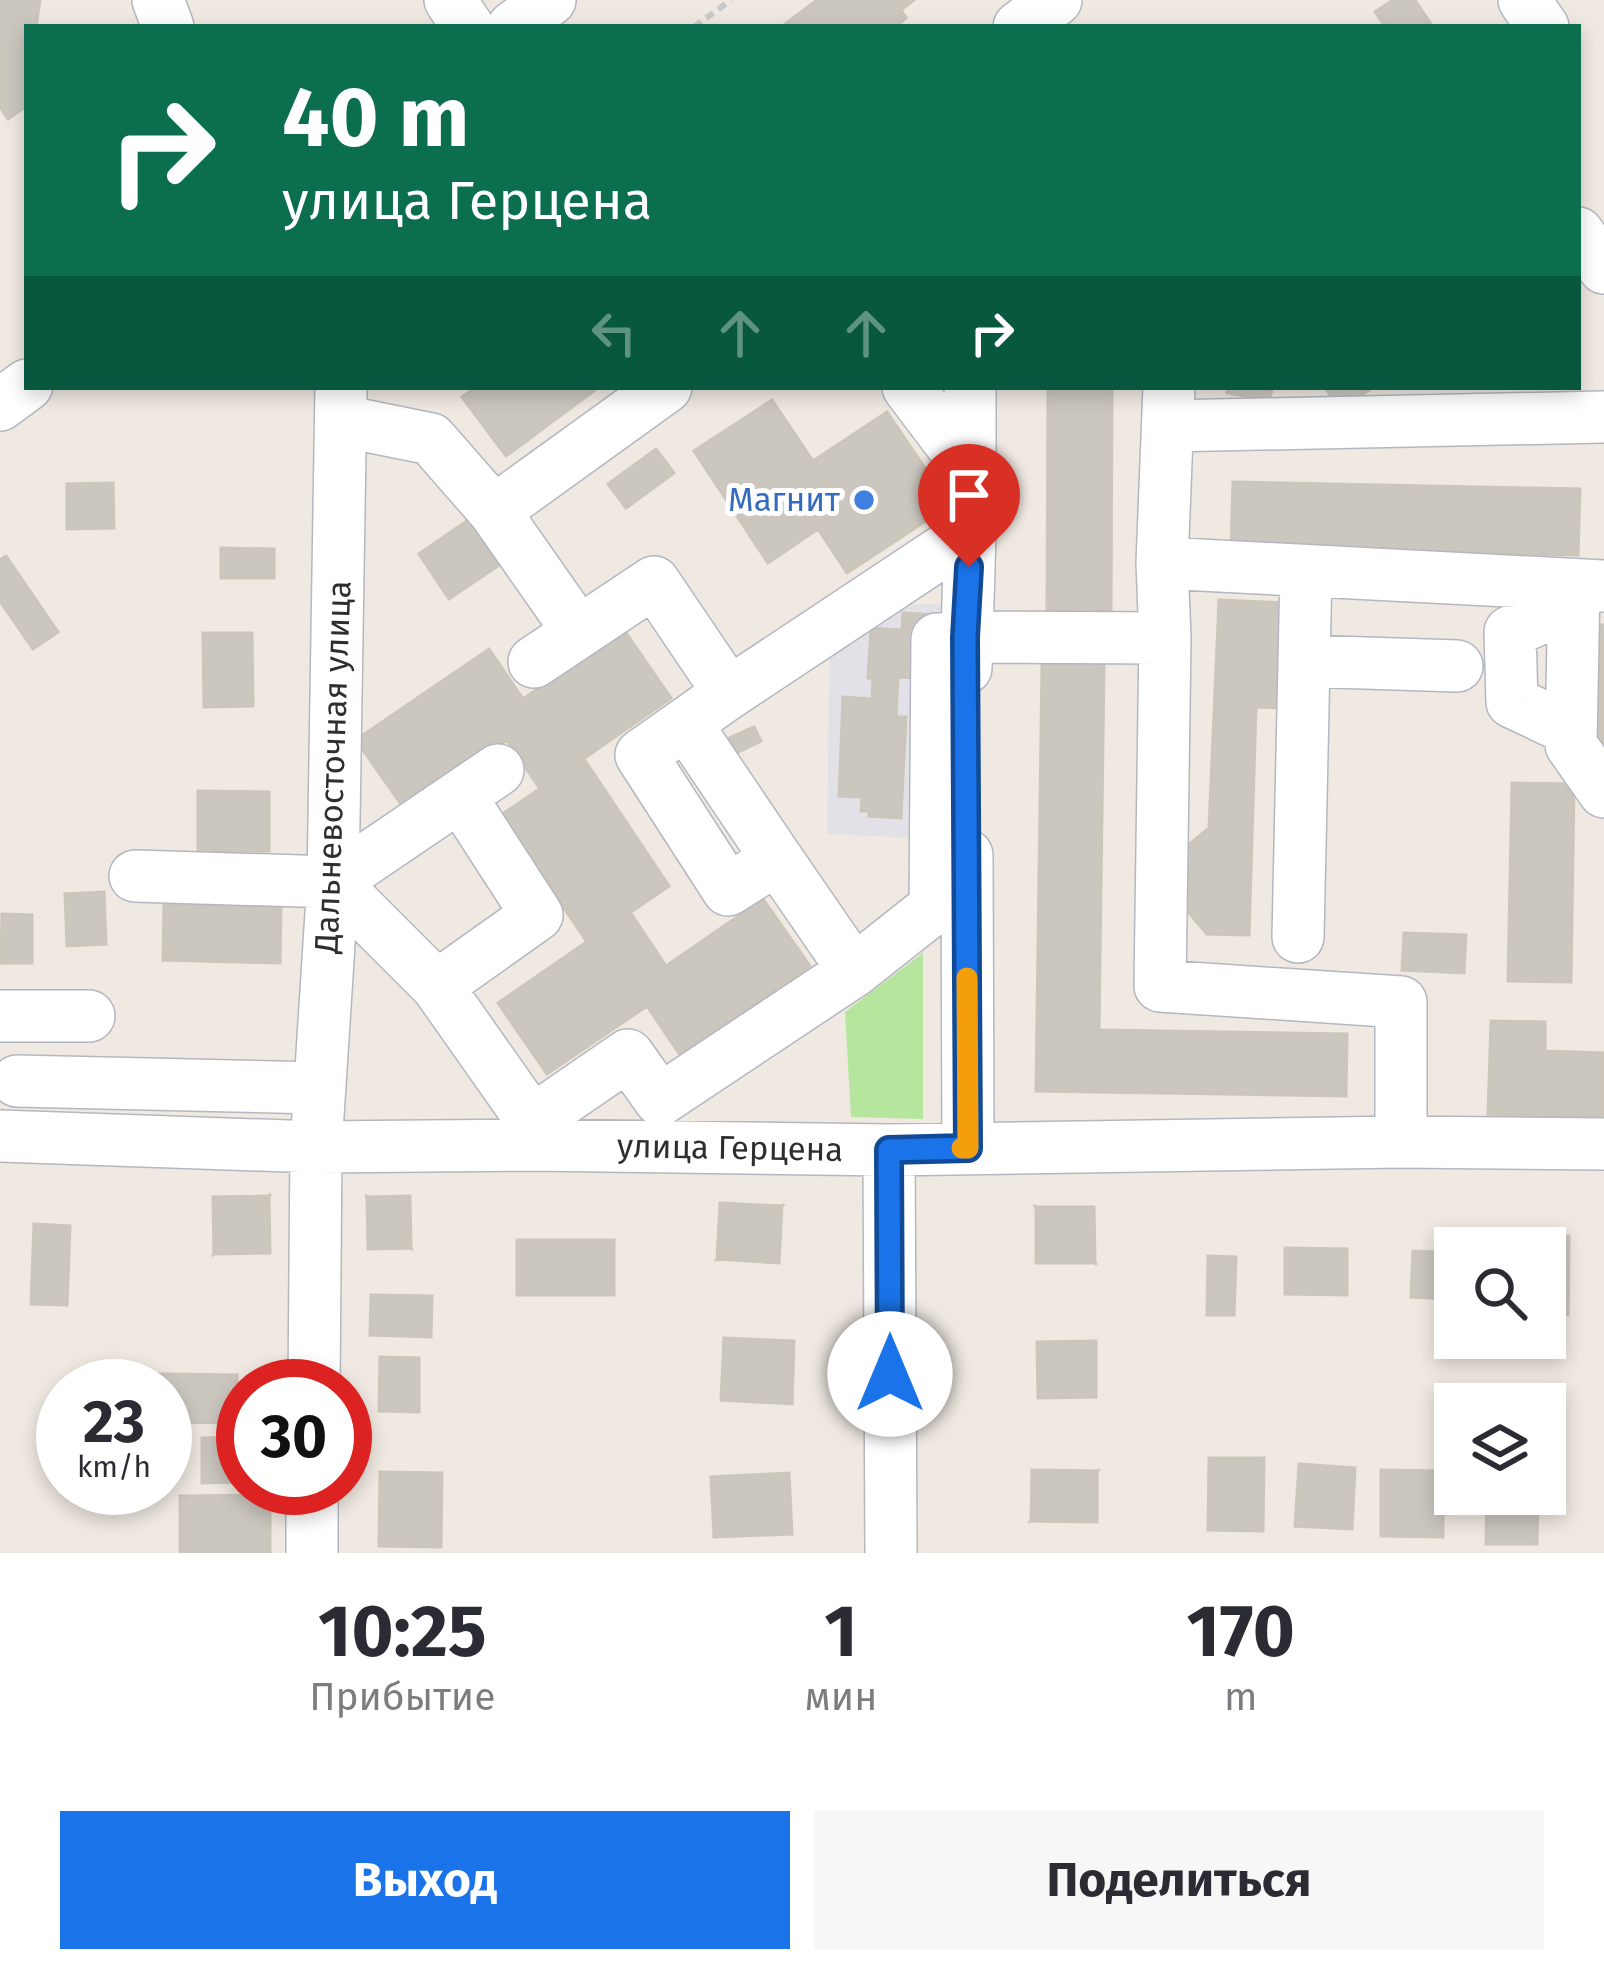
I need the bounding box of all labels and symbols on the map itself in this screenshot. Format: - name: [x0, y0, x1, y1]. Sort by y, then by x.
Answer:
- pin: [918, 444, 1020, 567]
- place label: Магнит: [728, 480, 840, 520]
- marker: Магнит: [851, 487, 877, 513]
- street label: Дальневосточная улица: [306, 580, 359, 955]
- street label: улица Герцена: [617, 1126, 843, 1170]
- position arrow: [827, 1311, 953, 1437]
- speed limit sign: 30: [216, 1359, 372, 1515]

